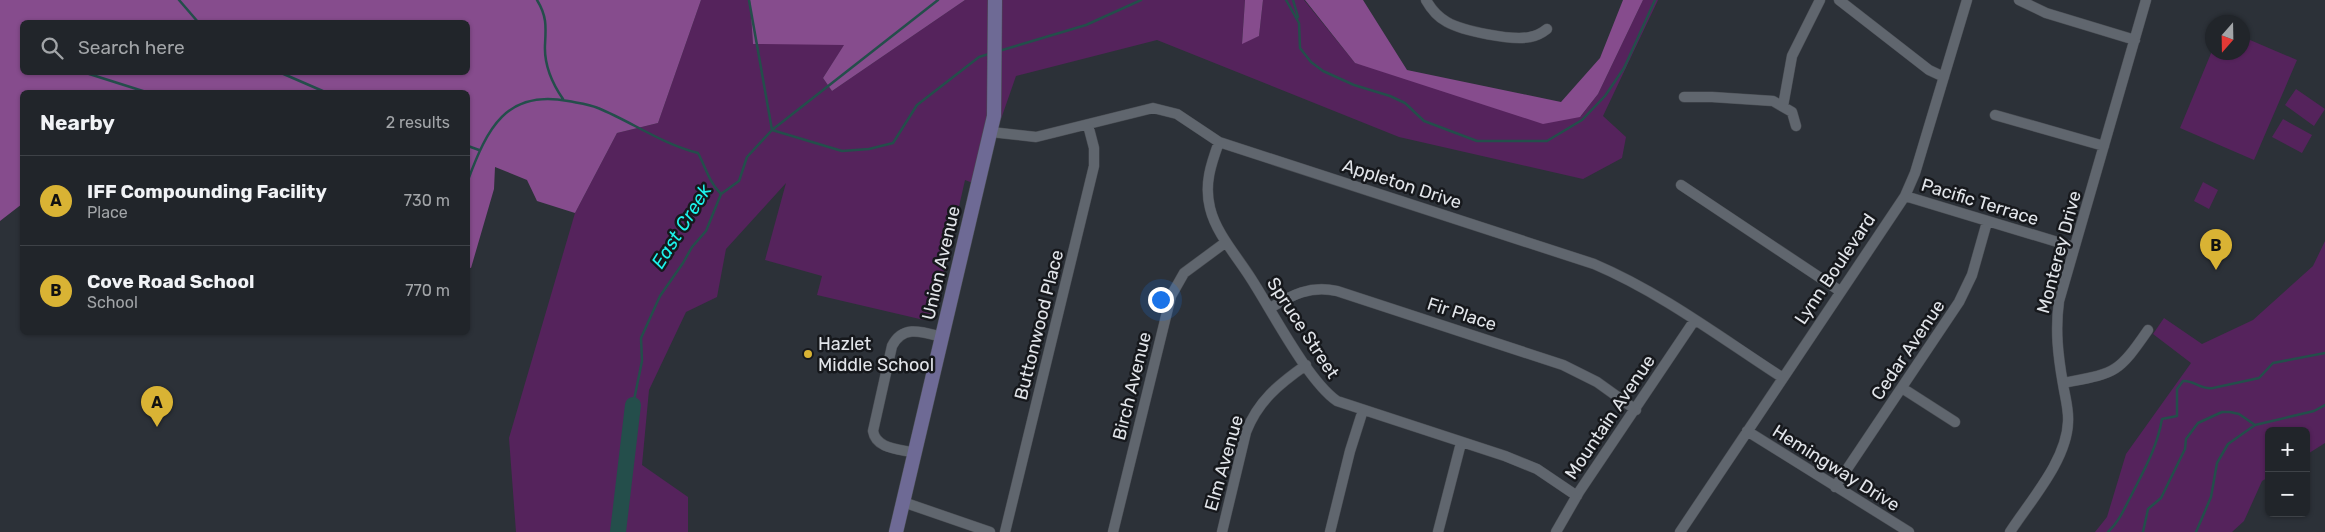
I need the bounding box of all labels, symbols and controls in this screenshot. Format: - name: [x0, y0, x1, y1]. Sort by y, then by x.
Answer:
- north arrow: [2205, 15, 2250, 60]
- search box: [20, 20, 470, 75]
- icon: search: [38, 34, 66, 62]
- text: Search here: [78, 36, 185, 59]
- text: Nearby: [40, 110, 115, 135]
- text: 2 results: [386, 113, 450, 132]
- street label: Appleton Drive: [1340, 154, 1464, 214]
- street label: Pacific Terrace: [1919, 174, 2041, 230]
- text: IFF Compounding Facility: [87, 180, 327, 203]
- water label: East Creek: [646, 180, 716, 273]
- street label: Monterey Drive: [2032, 188, 2086, 316]
- text: A: [50, 191, 62, 210]
- text: 730 m: [404, 191, 450, 210]
- text: Place: [87, 203, 128, 222]
- street label: Union Avenue: [917, 204, 965, 322]
- street label: Lynn Boulevard: [1790, 209, 1880, 329]
- pin: B: [2200, 229, 2232, 270]
- street label: Buttonwood Place: [1010, 248, 1068, 402]
- text: Cove Road School: [87, 270, 255, 293]
- street label: Spruce Street: [1262, 273, 1344, 383]
- text: B: [50, 281, 62, 300]
- text: 770 m: [405, 281, 450, 300]
- your location: [1148, 287, 1174, 313]
- street label: Fir Place: [1425, 292, 1499, 336]
- text: School: [87, 293, 138, 312]
- street label: Cedar Avenue: [1866, 296, 1950, 404]
- street label: Birch Avenue: [1108, 330, 1156, 442]
- place label: Hazlet Middle School: [818, 333, 934, 376]
- marker: Hazlet Middle School: [802, 348, 814, 360]
- street label: Mountain Avenue: [1560, 351, 1660, 483]
- pin: A: [141, 386, 173, 427]
- street label: Elm Avenue: [1200, 413, 1248, 513]
- street label: Hemingway Drive: [1768, 420, 1904, 516]
- map controls: [2265, 427, 2310, 517]
- button: +: [2265, 427, 2310, 472]
- button: −: [2265, 472, 2310, 517]

